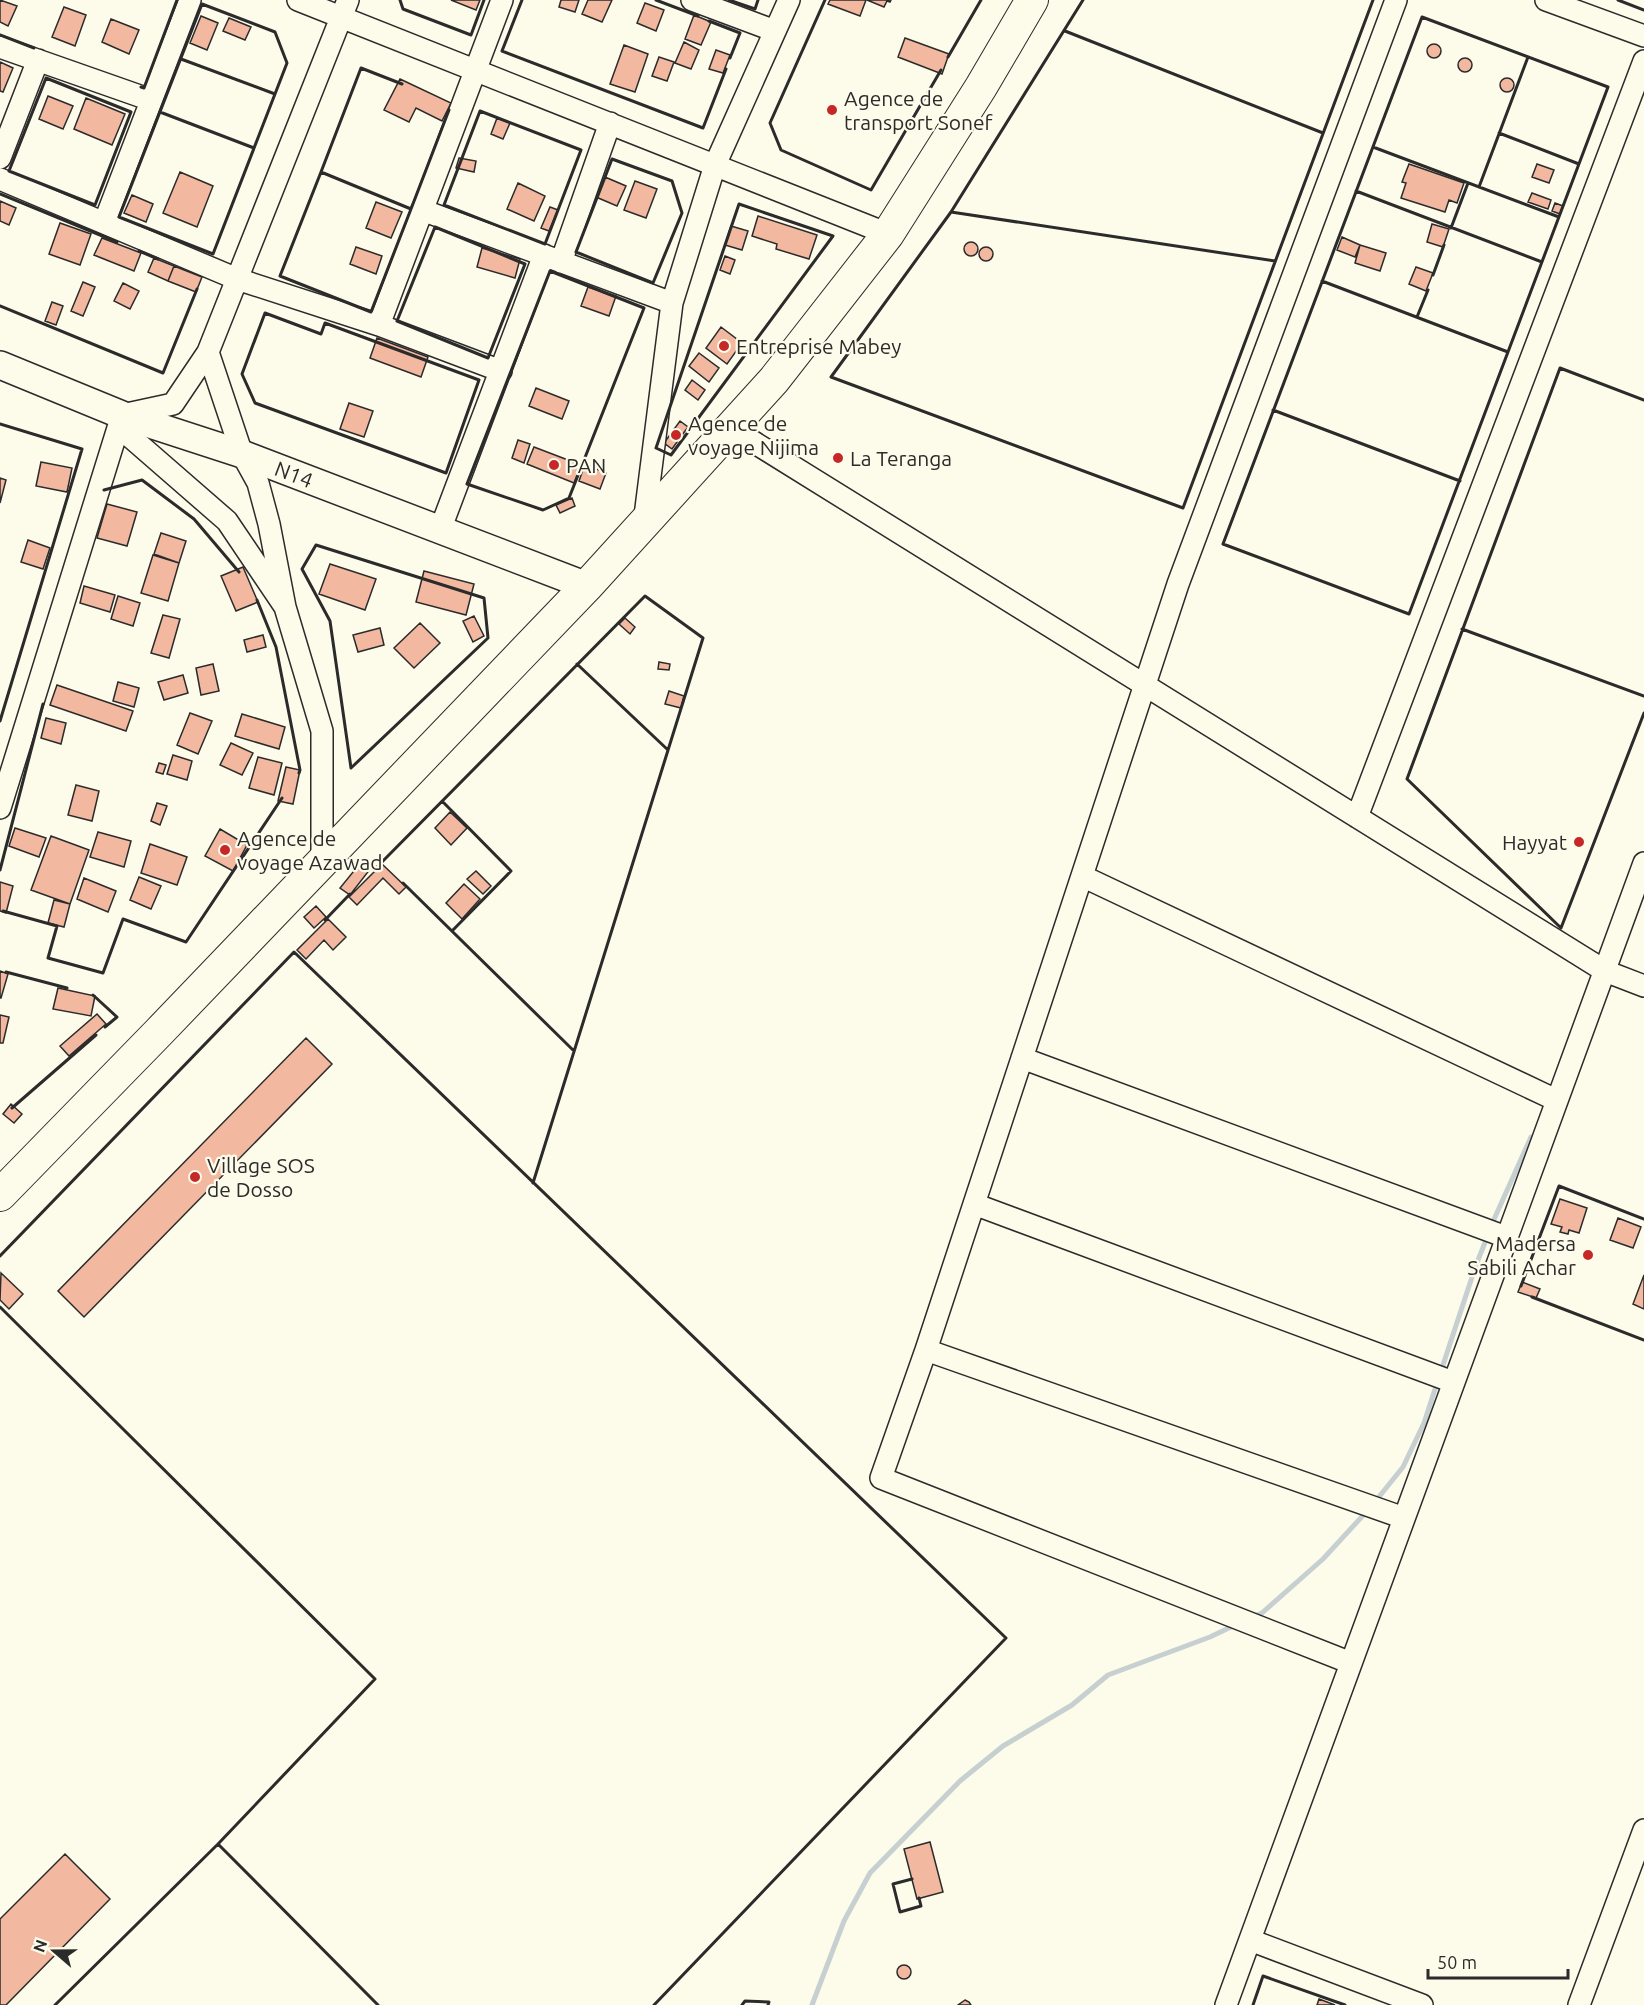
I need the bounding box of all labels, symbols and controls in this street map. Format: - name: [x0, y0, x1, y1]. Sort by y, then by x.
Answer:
- place label: Agence de transport Sonef: [844, 86, 994, 134]
- marker: Agence de transport Sonef: [825, 103, 839, 117]
- place label: Entreprise Mabey: [736, 334, 901, 358]
- marker: Entreprise Mabey: [717, 339, 731, 353]
- place label: Agence de voyage Nijima: [688, 411, 819, 459]
- marker: Agence de voyage Nijima: [669, 428, 683, 442]
- place label: La Teranga: [850, 446, 952, 470]
- marker: La Teranga: [831, 451, 845, 465]
- place label: PAN: [566, 453, 606, 477]
- street label: N14: [272, 456, 316, 492]
- marker: PAN: [547, 458, 561, 472]
- place label: Agence de voyage Azawad: [237, 826, 383, 874]
- place label: Hayyat: [1502, 830, 1567, 854]
- marker: Hayyat: [1572, 835, 1586, 849]
- marker: Agence de voyage Azawad: [218, 843, 232, 857]
- place label: Village SOS de Dosso: [207, 1153, 315, 1201]
- marker: Village SOS de Dosso: [188, 1170, 202, 1184]
- place label: Madersa Sabili Achar: [1467, 1231, 1576, 1279]
- marker: Madersa Sabili Achar: [1581, 1248, 1595, 1262]
- north arrow: [24, 1921, 84, 1981]
- text: N: [29, 1937, 50, 1955]
- scale bar: [1428, 1942, 1568, 1980]
- text: 50 m: [1437, 1952, 1477, 1972]

